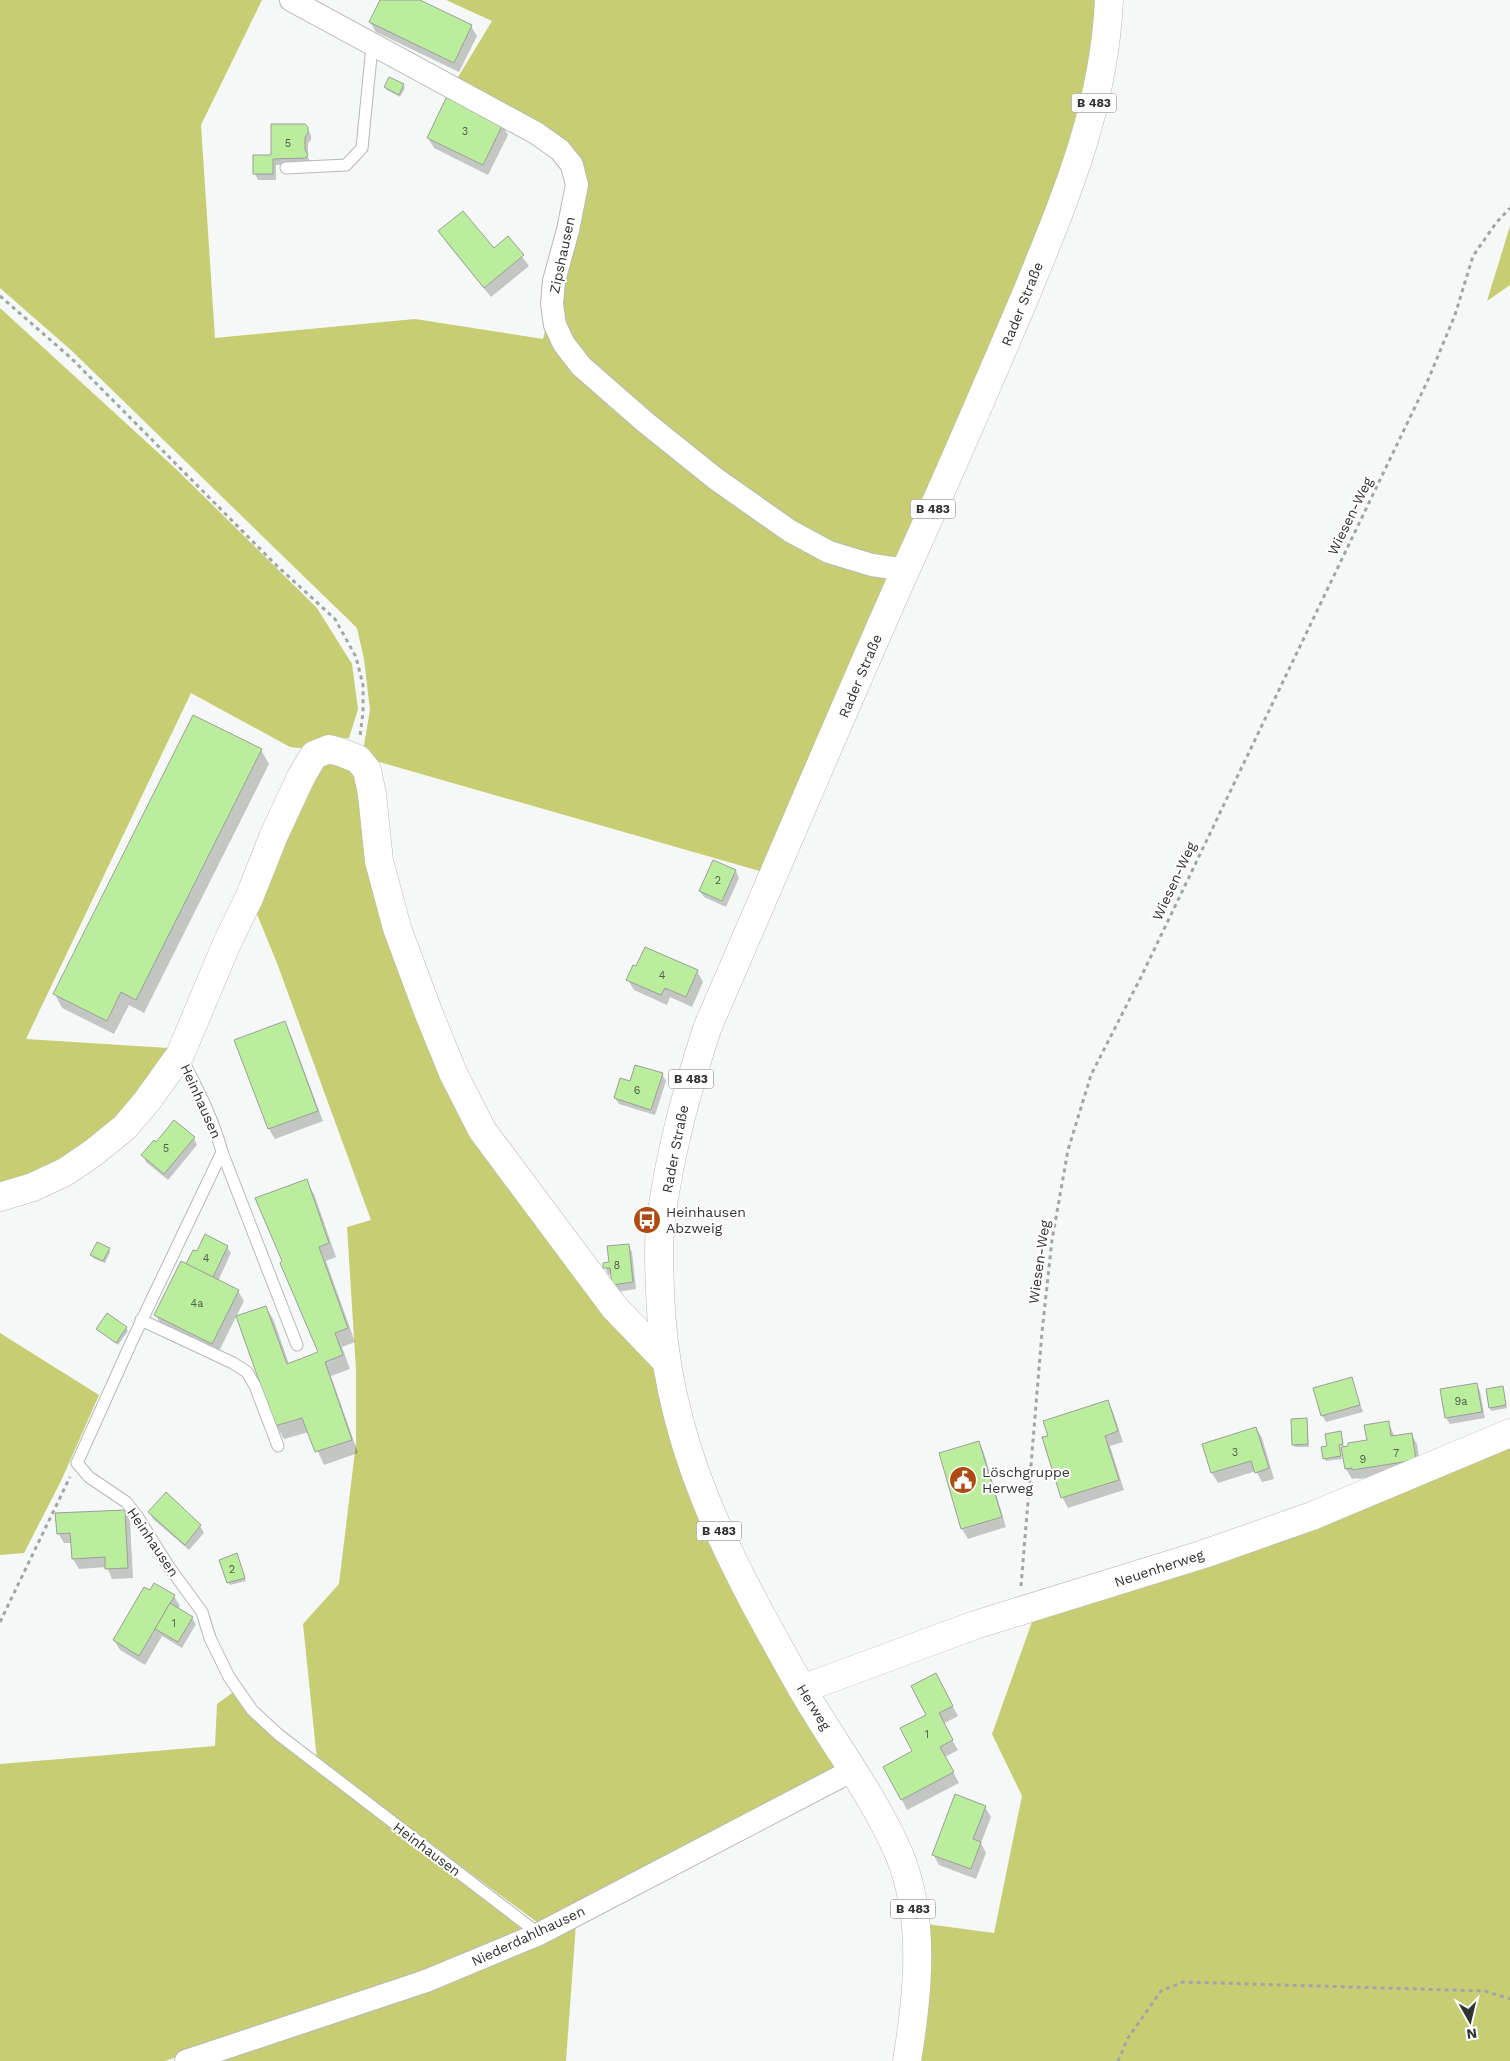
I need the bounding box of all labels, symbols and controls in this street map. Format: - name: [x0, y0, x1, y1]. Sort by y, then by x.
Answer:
- road number: B 483: [1072, 94, 1116, 112]
- house number: 3: [462, 125, 468, 138]
- house number: 5: [285, 137, 291, 150]
- street label: Zipshausen: [546, 215, 578, 295]
- street label: Rader Straße: [998, 260, 1046, 348]
- street label: Wiesen-Weg: [1324, 474, 1376, 558]
- road number: B 483: [910, 499, 956, 518]
- street label: Rader Straße: [835, 632, 885, 720]
- street label: Wiesen-Weg: [1149, 839, 1199, 923]
- house number: 2: [715, 874, 721, 887]
- house number: 4: [659, 969, 666, 982]
- street label: Heinhausen: [177, 1061, 225, 1141]
- road number: B 483: [668, 1070, 714, 1088]
- house number: 6: [634, 1084, 641, 1097]
- street label: Rader Straße: [659, 1104, 691, 1194]
- house number: 5: [163, 1142, 169, 1155]
- place label: Heinhausen Abzweig: [666, 1204, 746, 1236]
- bus stop icon: Heinhausen Abzweig: [632, 1205, 662, 1235]
- street label: Wiesen-Weg: [1025, 1218, 1053, 1305]
- house number: 4: [203, 1252, 210, 1265]
- house number: 8: [614, 1259, 621, 1272]
- house number: 4a: [191, 1297, 203, 1310]
- house number: 9a: [1454, 1395, 1468, 1408]
- house number: 3: [1232, 1446, 1238, 1459]
- house number: 7: [1393, 1447, 1399, 1460]
- house number: 9: [1360, 1453, 1367, 1466]
- place label: Löschgruppe Herweg: [982, 1464, 1070, 1496]
- public building icon: Löschgruppe Herweg: [948, 1465, 978, 1495]
- street label: Heinhausen: [124, 1504, 182, 1580]
- road number: B 483: [696, 1522, 742, 1540]
- street label: Neuenherweg: [1112, 1546, 1206, 1590]
- house number: 2: [229, 1563, 235, 1576]
- house number: 1: [172, 1617, 176, 1630]
- street label: Herweg: [794, 1681, 835, 1733]
- house number: 1: [925, 1728, 929, 1741]
- street label: Heinhausen: [390, 1819, 464, 1879]
- road number: B 483: [890, 1900, 936, 1918]
- street label: Niederdahlhausen: [469, 1903, 587, 1969]
- north arrow: [1445, 1996, 1495, 2046]
- text: N: [1466, 2025, 1478, 2043]

